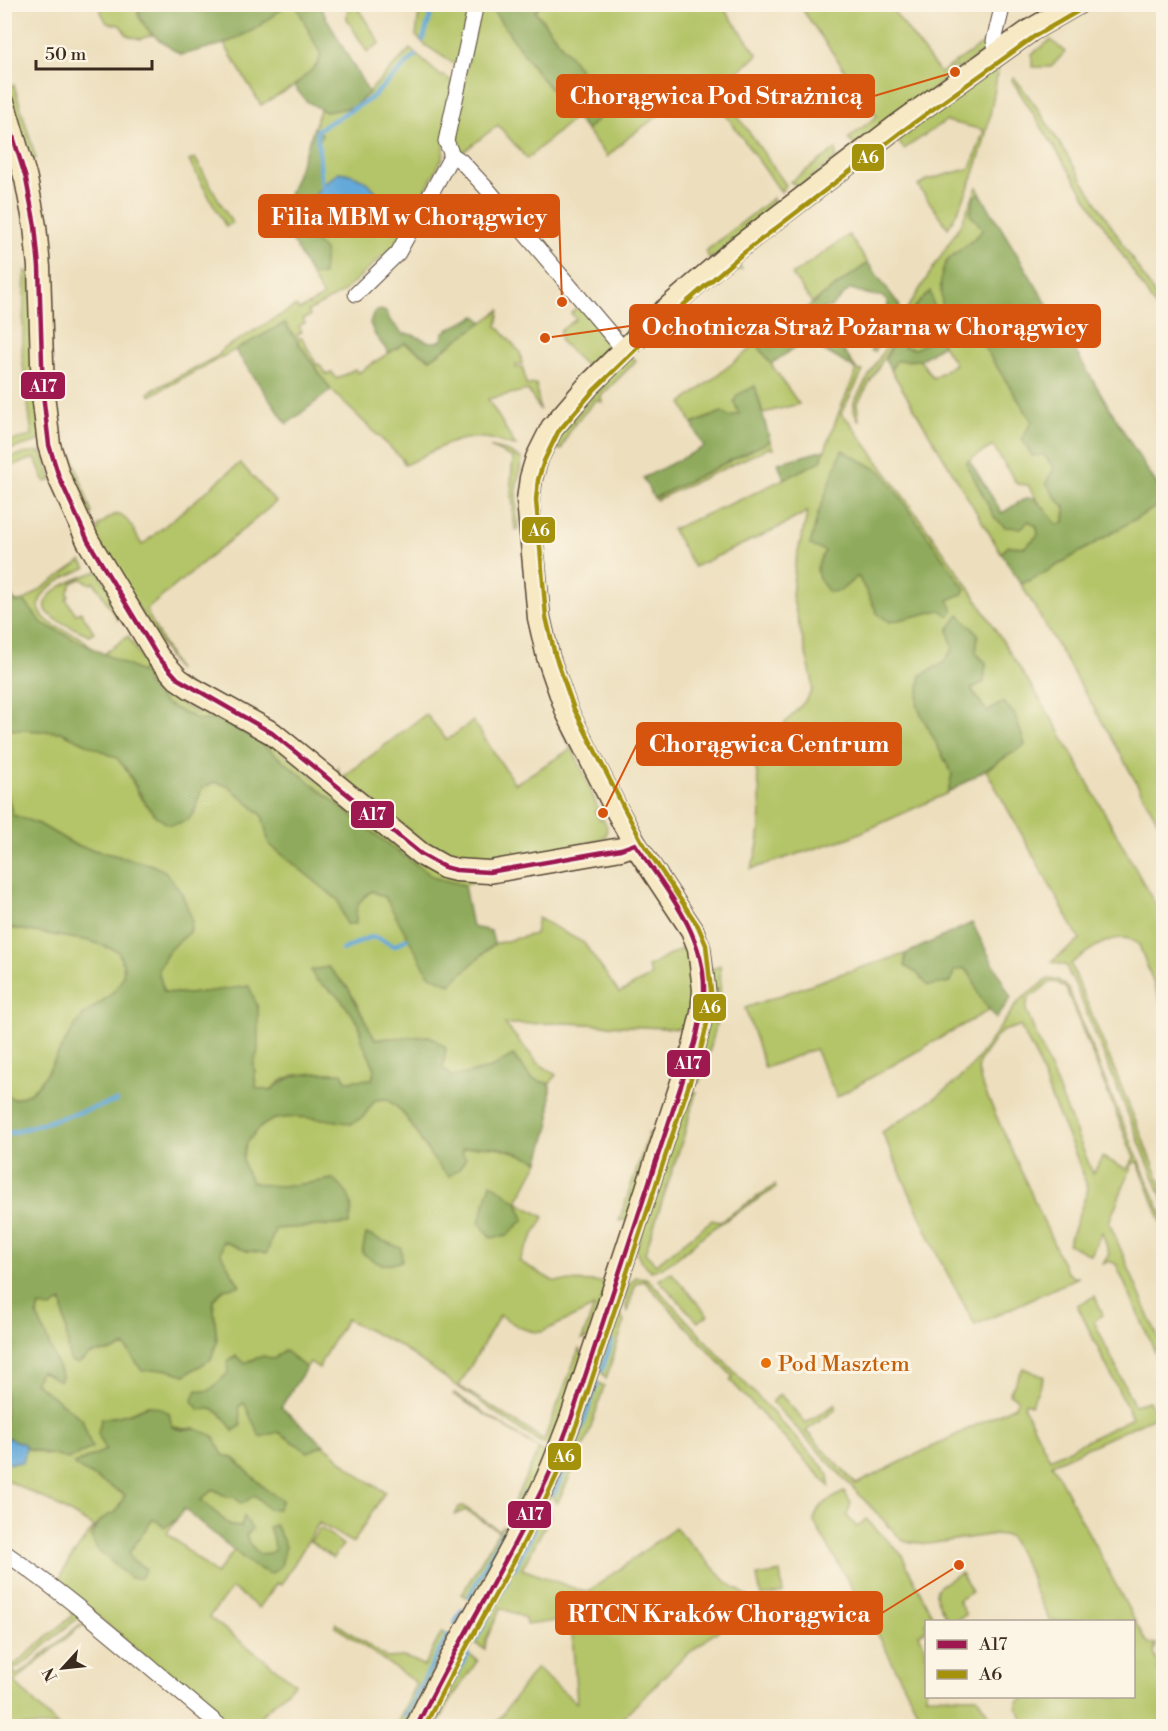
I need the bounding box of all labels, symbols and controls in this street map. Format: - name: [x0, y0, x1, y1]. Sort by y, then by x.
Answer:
- scale bar: [36, 33, 152, 71]
- text: 50 m: [45, 43, 87, 66]
- callout: Chorągwica Pod Strażnicą: [557, 75, 874, 117]
- text: Chorągwica Pod Strażnicą: [569, 82, 864, 112]
- line badge: A6: [851, 143, 885, 172]
- text: A6: [856, 148, 879, 168]
- callout: Filia MBM w Chorągwicy: [259, 195, 559, 237]
- text: Filia MBM w Chorągwicy: [271, 203, 548, 233]
- callout: Ochotnicza Straż Pożarna w Chorągwicy: [630, 305, 1100, 347]
- text: Ochotnicza Straż Pożarna w Chorągwicy: [642, 313, 1089, 343]
- line badge: A17: [20, 371, 66, 400]
- text: A17: [28, 377, 57, 397]
- line badge: A6: [521, 516, 556, 544]
- text: A6: [527, 521, 550, 541]
- callout: Chorągwica Centrum: [637, 723, 901, 765]
- text: Chorągwica Centrum: [649, 730, 889, 760]
- line badge: A17: [350, 800, 395, 829]
- text: A17: [357, 805, 386, 825]
- line badge: A6: [692, 993, 727, 1022]
- text: A6: [698, 998, 721, 1018]
- line badge: A17: [666, 1049, 711, 1078]
- text: A17: [673, 1054, 702, 1074]
- place label: Pod Masztem: [778, 1351, 910, 1378]
- marker: Pod Masztem: [759, 1356, 773, 1370]
- line badge: A6: [547, 1442, 582, 1471]
- text: A6: [552, 1447, 575, 1467]
- line badge: A17: [507, 1500, 552, 1529]
- text: A17: [515, 1505, 544, 1525]
- callout: RTCN Kraków Chorągwica: [556, 1592, 882, 1634]
- text: RTCN Kraków Chorągwica: [568, 1600, 871, 1630]
- legend: [925, 1620, 1135, 1698]
- text: A17: [978, 1633, 1007, 1656]
- north arrow: [33, 1638, 93, 1698]
- text: A6: [978, 1663, 1002, 1686]
- text: N: [39, 1664, 62, 1685]

